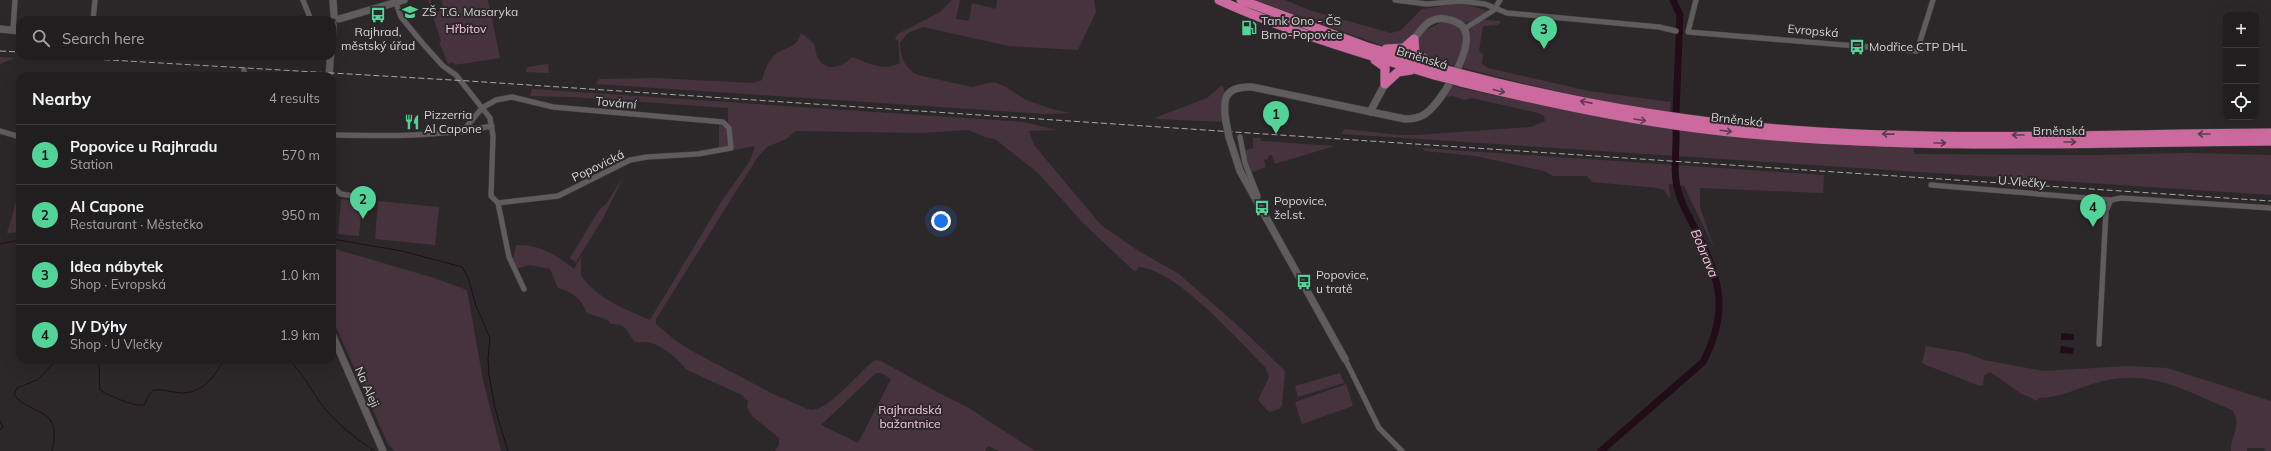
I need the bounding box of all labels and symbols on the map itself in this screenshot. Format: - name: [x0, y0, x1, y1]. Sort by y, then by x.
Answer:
- school or university icon: ZŠ T.G. Masaryka: [401, 3, 419, 21]
- place label: ZŠ T.G. Masaryka: [422, 4, 518, 19]
- bus stop icon: Rajhrad, městský úřad: [369, 6, 387, 24]
- place label: Tank Ono - ČS Brno-Popovice: [1261, 13, 1343, 42]
- pin: 3: [1531, 16, 1557, 49]
- fuel station icon: Tank Ono - ČS Brno-Popovice: [1240, 19, 1258, 37]
- park label: Hřbitov: [446, 21, 487, 36]
- street label: Evropská: [1787, 21, 1839, 40]
- place label: Rajhrad, městský úřad: [341, 24, 415, 53]
- bus stop icon: Modřice CTP DHL: [1848, 38, 1866, 56]
- place label: Modřice CTP DHL: [1869, 39, 1967, 54]
- street label: Brněnská: [1395, 43, 1449, 72]
- one-way arrow: [1492, 88, 1505, 96]
- street label: Tovární: [595, 93, 638, 112]
- one-way arrow: [1580, 98, 1593, 106]
- pin: 1: [1263, 101, 1289, 134]
- place label: Pizzerria Al Capone: [424, 107, 482, 136]
- street label: Brněnská: [1710, 109, 1764, 130]
- restaurant icon: Pizzerria Al Capone: [403, 113, 421, 131]
- one-way arrow: [1633, 116, 1646, 124]
- street label: Brněnská: [2033, 123, 2085, 138]
- one-way arrow: [1719, 128, 1732, 135]
- one-way arrow: [2198, 130, 2211, 138]
- one-way arrow: [1882, 131, 1895, 138]
- one-way arrow: [2012, 131, 2025, 139]
- one-way arrow: [2063, 138, 2076, 146]
- one-way arrow: [1933, 139, 1946, 147]
- street label: Popovická: [569, 146, 627, 185]
- street label: U Vlečky: [1998, 172, 2047, 191]
- pin: 2: [350, 186, 376, 219]
- place label: Popovice, žel.st.: [1274, 193, 1327, 222]
- pin: 4: [2080, 194, 2106, 227]
- bus stop icon: Popovice, žel.st.: [1253, 199, 1271, 217]
- your location: [931, 211, 951, 231]
- water label: Bobrava: [1688, 226, 1722, 280]
- place label: Popovice, u tratě: [1316, 267, 1369, 296]
- bus stop icon: Popovice, u tratě: [1295, 273, 1313, 291]
- street label: Na Aleji: [352, 364, 383, 410]
- park label: Rajhradská bažantnice: [878, 402, 942, 431]

